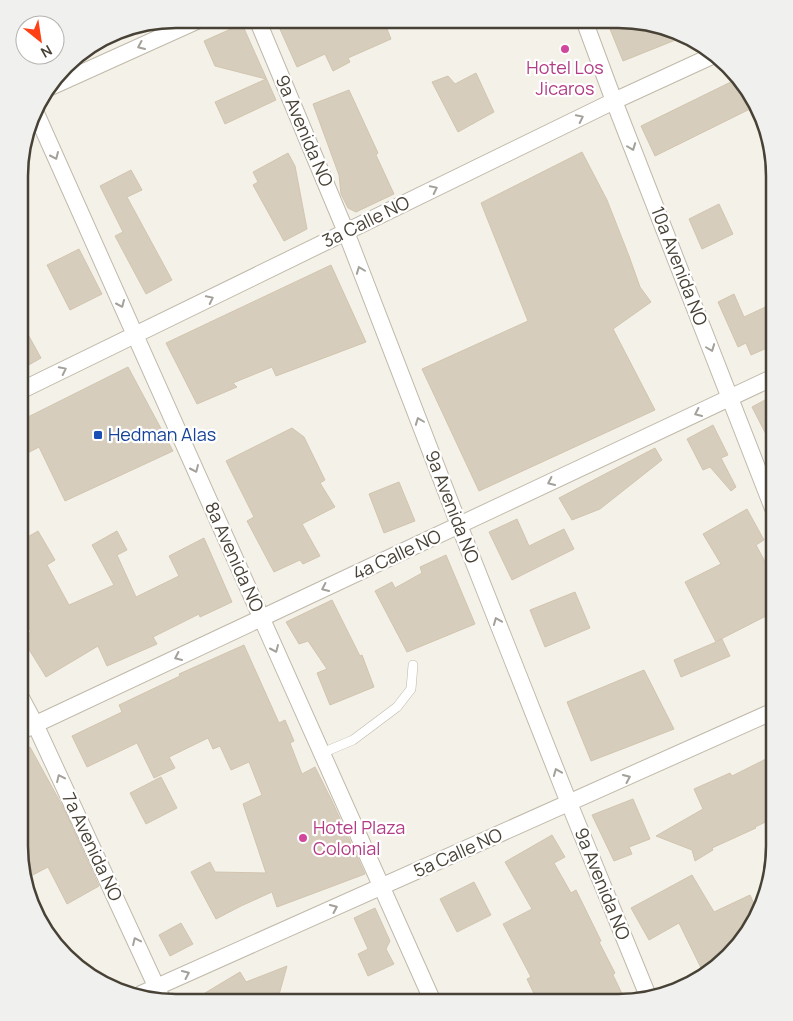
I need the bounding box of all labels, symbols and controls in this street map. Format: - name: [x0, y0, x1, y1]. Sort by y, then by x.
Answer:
- north arrow: [15, 15, 65, 65]
- one-way arrow: [137, 40, 146, 51]
- text: N: [38, 41, 56, 62]
- marker: Hotel Los Jicaros: [559, 43, 571, 55]
- place label: Hotel Los Jicaros: [526, 55, 604, 100]
- street label: 9a Avenida NO: [271, 71, 339, 190]
- one-way arrow: [575, 113, 584, 124]
- one-way arrow: [627, 143, 637, 151]
- one-way arrow: [48, 151, 59, 160]
- one-way arrow: [429, 185, 438, 195]
- street label: 3a Calle NO: [318, 190, 413, 253]
- street label: 10a Avenida NO: [646, 203, 714, 329]
- one-way arrow: [356, 266, 366, 274]
- one-way arrow: [204, 295, 213, 305]
- one-way arrow: [115, 299, 125, 308]
- one-way arrow: [704, 343, 715, 352]
- one-way arrow: [58, 366, 67, 376]
- one-way arrow: [694, 407, 703, 417]
- one-way arrow: [415, 417, 425, 426]
- place label: Hedman Alas: [108, 422, 216, 446]
- marker: Hedman Alas: [92, 429, 104, 441]
- street label: 9a Avenida NO: [420, 447, 485, 566]
- one-way arrow: [188, 464, 199, 473]
- one-way arrow: [547, 476, 556, 486]
- street label: 8a Avenida NO: [200, 498, 270, 616]
- street label: 4a Calle NO: [348, 523, 445, 585]
- one-way arrow: [321, 582, 330, 593]
- one-way arrow: [493, 618, 503, 626]
- one-way arrow: [269, 644, 280, 653]
- one-way arrow: [174, 651, 183, 662]
- one-way arrow: [553, 769, 563, 777]
- one-way arrow: [622, 773, 631, 784]
- one-way arrow: [56, 774, 66, 783]
- street label: 7a Avenida NO: [57, 789, 128, 905]
- place label: Hotel Plaza Colonial: [313, 815, 405, 860]
- street label: 5a Calle NO: [409, 822, 506, 882]
- street label: 9a Avenida NO: [570, 824, 636, 943]
- marker: Hotel Plaza Colonial: [297, 832, 309, 844]
- one-way arrow: [329, 904, 338, 914]
- one-way arrow: [131, 937, 142, 946]
- one-way arrow: [181, 970, 190, 981]

